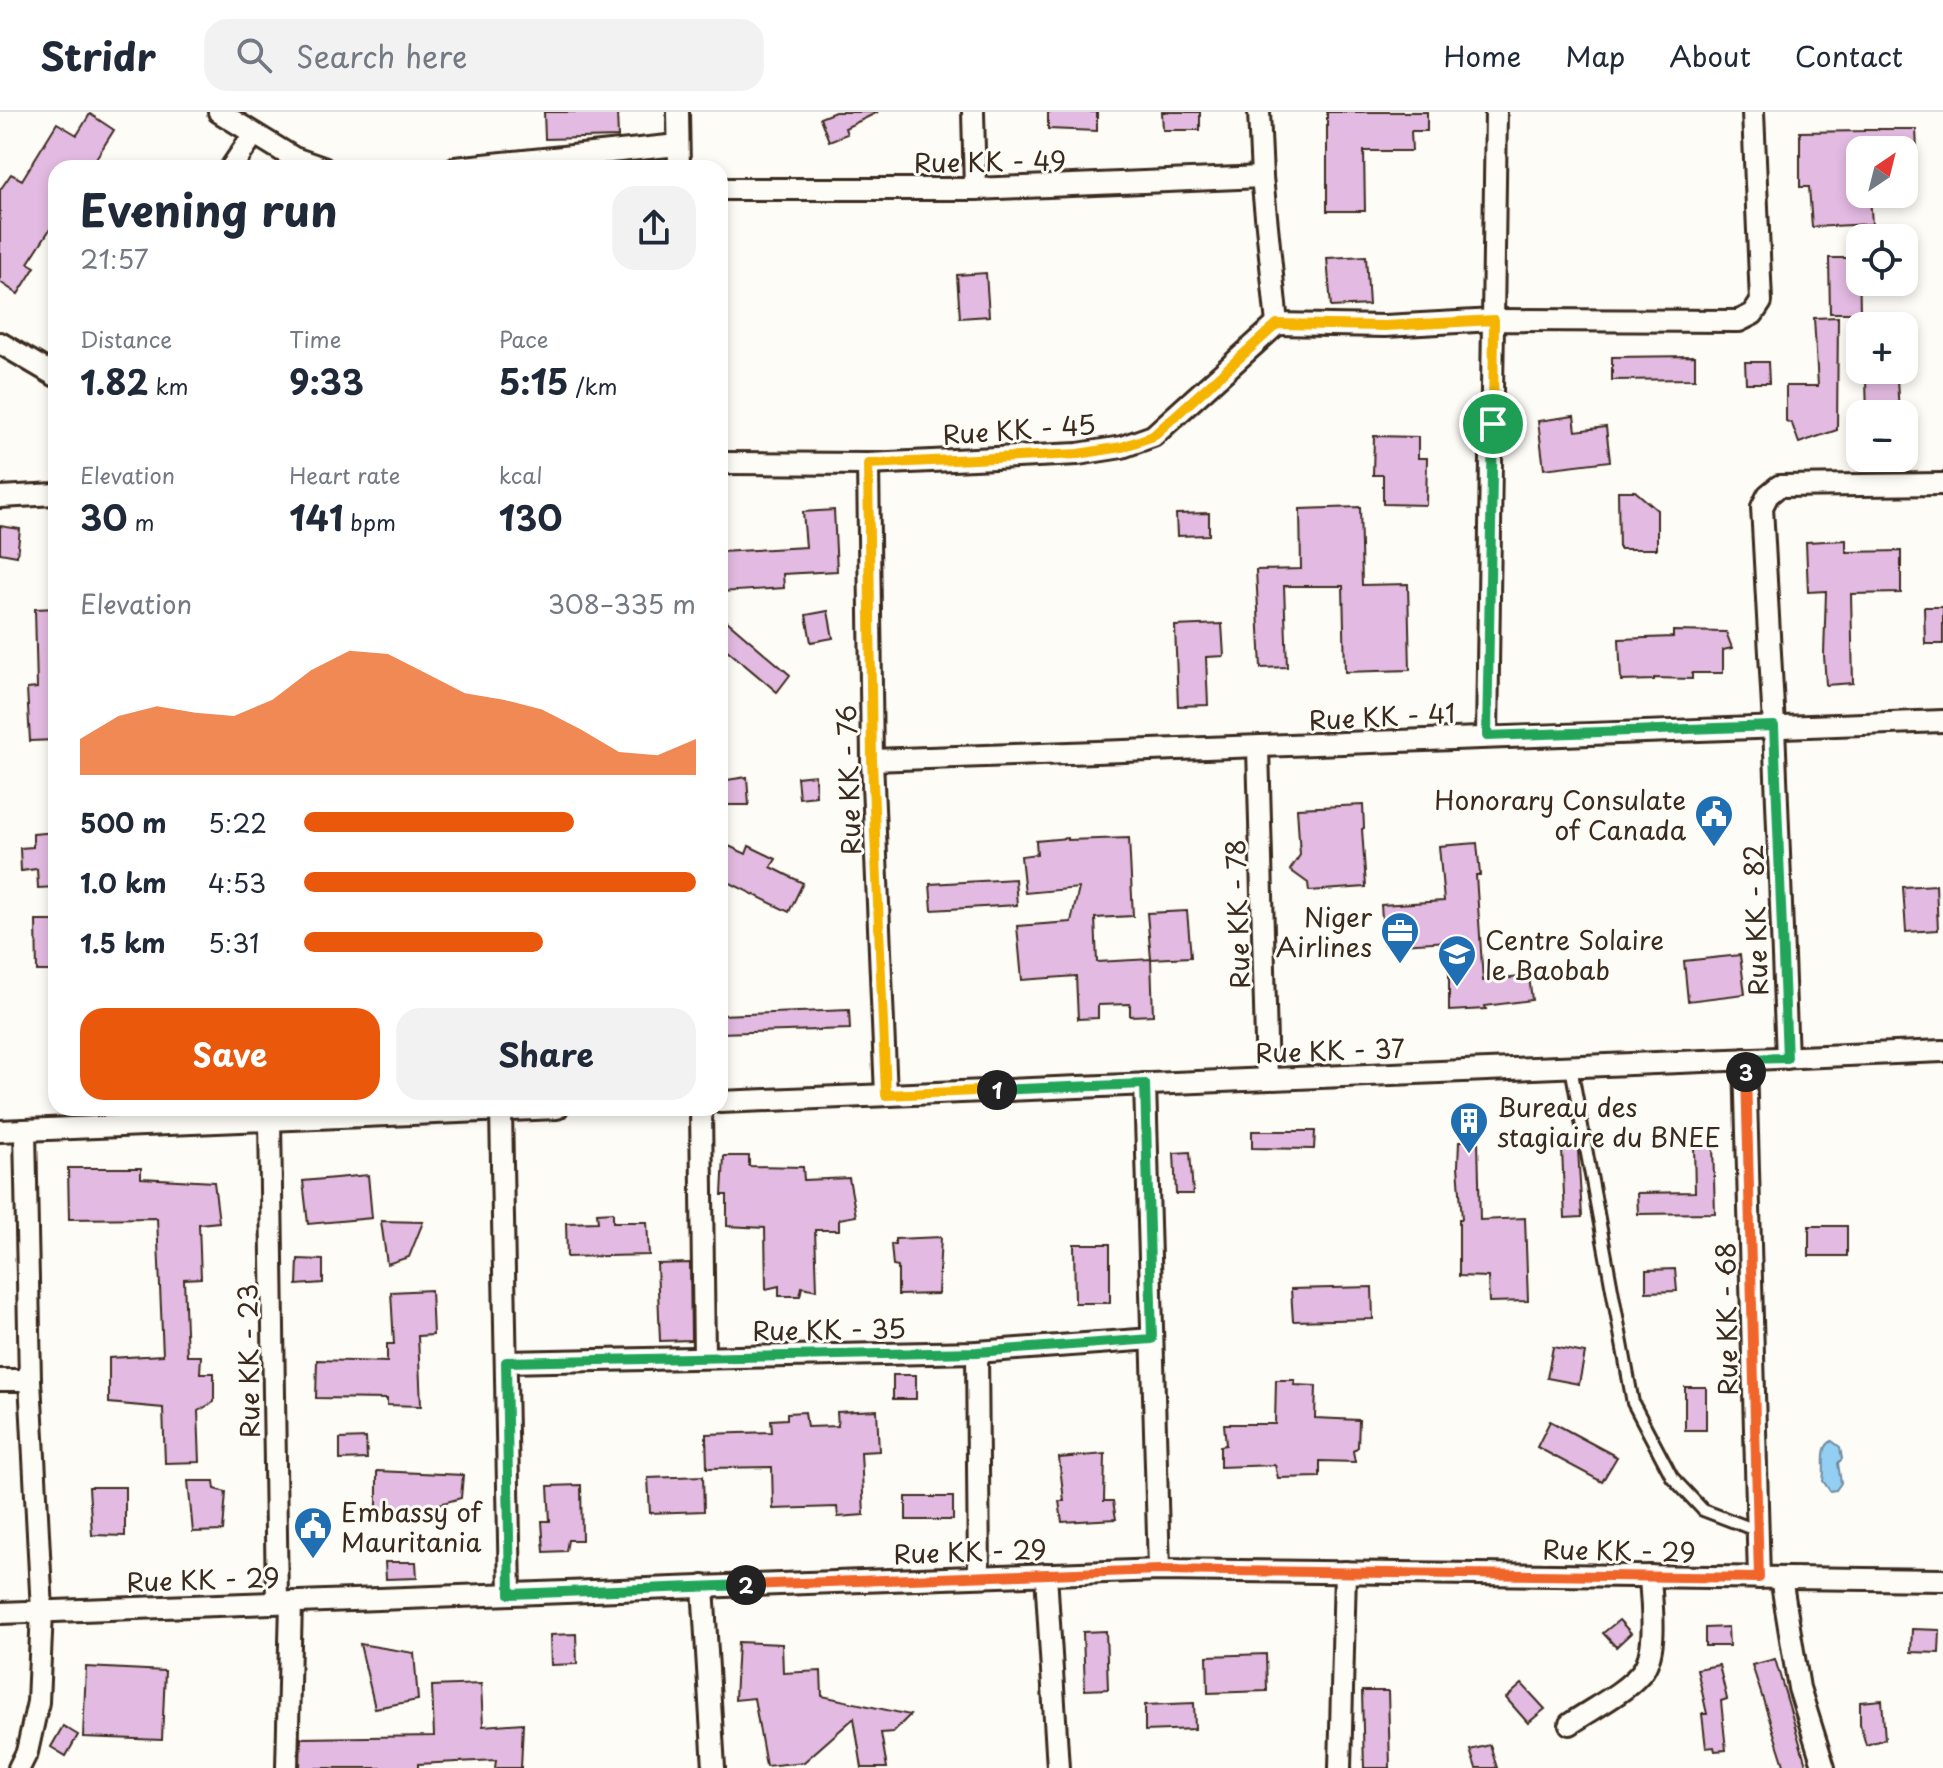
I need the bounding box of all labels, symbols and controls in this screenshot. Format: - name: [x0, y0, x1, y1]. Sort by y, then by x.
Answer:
- search box: [204, 19, 764, 91]
- text: Stridr: [40, 27, 156, 84]
- icon: search: [232, 33, 276, 77]
- text: Search here: [296, 33, 467, 78]
- text: Home: [1443, 34, 1521, 77]
- text: Map: [1565, 34, 1625, 77]
- text: About: [1669, 34, 1751, 77]
- text: Contact: [1795, 34, 1903, 77]
- north arrow: [1846, 136, 1918, 208]
- map controls: [1846, 136, 1918, 472]
- street label: Rue KK - 49: [914, 140, 1066, 182]
- text: Evening run: [80, 176, 338, 242]
- button: share: [612, 186, 696, 270]
- button: locate: [1846, 224, 1918, 296]
- text: 21:57: [80, 239, 149, 278]
- button: +: [1846, 312, 1918, 384]
- text: Distance: [80, 322, 172, 355]
- text: Time: [289, 322, 341, 355]
- text: Pace: [499, 322, 548, 355]
- text: 1.82: [80, 355, 148, 407]
- text: 9:33: [289, 355, 364, 407]
- text: 5:15: [499, 355, 568, 407]
- text: km: [148, 369, 189, 402]
- text: /km: [568, 369, 618, 402]
- pin: [1459, 390, 1527, 458]
- button: −: [1846, 400, 1918, 472]
- icon: arrive: [1471, 402, 1515, 446]
- street label: Rue KK - 45: [941, 404, 1097, 454]
- text: Elevation: [80, 458, 175, 491]
- text: Heart rate: [289, 458, 400, 491]
- text: kcal: [499, 458, 543, 491]
- text: 30: [80, 491, 127, 543]
- text: 141: [289, 491, 343, 543]
- text: 130: [499, 491, 562, 543]
- text: m: [127, 505, 155, 538]
- text: bpm: [343, 505, 396, 538]
- text: Elevation: [80, 584, 192, 623]
- text: 308–335 m: [548, 584, 696, 623]
- street label: Rue KK - 41: [1308, 693, 1456, 739]
- street label: Rue KK - 76: [826, 704, 870, 856]
- place label: Honorary Consulate of Canada: [1434, 780, 1687, 849]
- public building icon: Honorary Consulate of Canada: [1693, 793, 1735, 848]
- text: 500 m: [80, 803, 166, 842]
- text: 5:22: [208, 803, 267, 842]
- street label: Rue KK - 78: [1215, 839, 1259, 989]
- street label: Rue KK - 82: [1733, 844, 1777, 996]
- text: 1.0 km: [80, 863, 167, 902]
- text: 4:53: [208, 863, 266, 902]
- place label: Niger Airlines: [1276, 897, 1373, 966]
- office icon: Niger Airlines: [1379, 910, 1421, 965]
- place label: Centre Solaire le Baobab: [1485, 920, 1664, 989]
- text: 1.5 km: [80, 923, 166, 962]
- text: 5:31: [208, 923, 259, 962]
- school or university icon: Centre Solaire le Baobab: [1436, 933, 1478, 988]
- button: Save: [80, 1008, 380, 1100]
- button: Share: [396, 1008, 696, 1100]
- street label: Rue KK - 37: [1254, 1028, 1406, 1072]
- pin: 3: [1726, 1052, 1766, 1092]
- text: 3: [1739, 1055, 1753, 1088]
- pin: 1: [977, 1070, 1017, 1110]
- text: 1: [992, 1073, 1002, 1106]
- place label: Bureau des stagiaire du BNEE: [1497, 1087, 1721, 1156]
- building icon: Bureau des stagiaire du BNEE: [1448, 1100, 1490, 1155]
- street label: Rue KK - 68: [1705, 1242, 1747, 1396]
- street label: Rue KK - 23: [227, 1283, 269, 1439]
- street label: Rue KK - 35: [752, 1308, 906, 1350]
- place label: Embassy of Mauritania: [341, 1492, 483, 1561]
- public building icon: Embassy of Mauritania: [292, 1505, 334, 1560]
- street label: Rue KK - 29: [893, 1529, 1047, 1573]
- street label: Rue KK - 29: [1542, 1529, 1696, 1571]
- street label: Rue KK - 29: [126, 1557, 280, 1601]
- pin: 2: [726, 1565, 766, 1605]
- text: 2: [738, 1568, 754, 1601]

